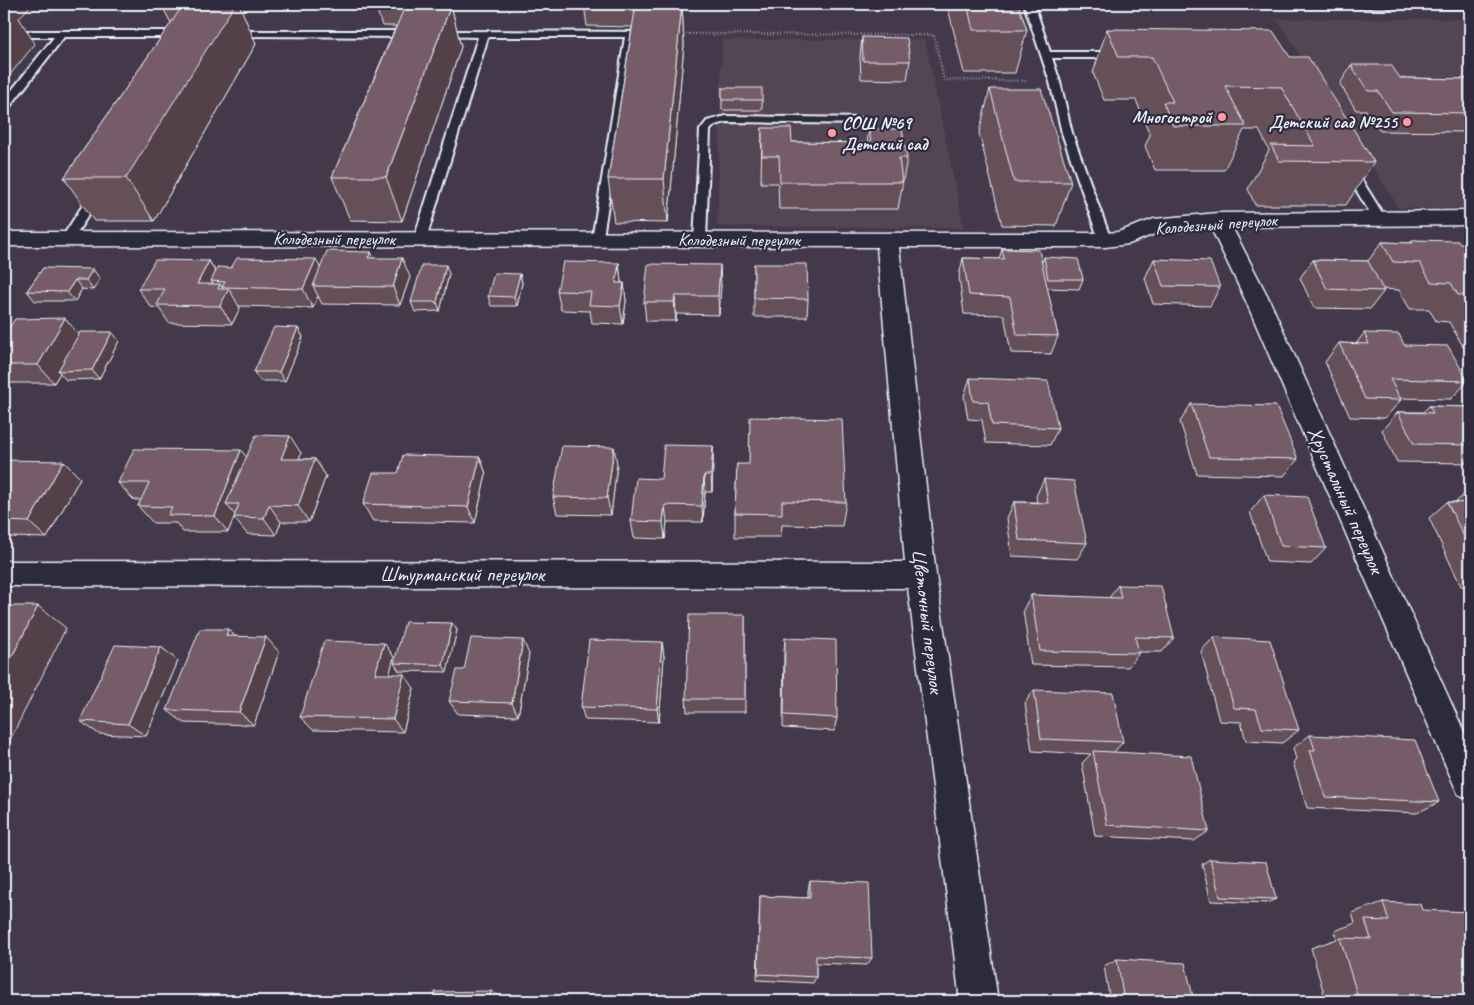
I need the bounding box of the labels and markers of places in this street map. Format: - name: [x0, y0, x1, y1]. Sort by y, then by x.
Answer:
- place label: Многострой: [1132, 106, 1213, 128]
- marker: Многострой: [1216, 111, 1228, 123]
- place label: Детский сад №255: [1269, 111, 1399, 133]
- place label: СОШ №69 Детский сад: [842, 112, 929, 155]
- marker: Детский сад №255: [1401, 116, 1413, 128]
- marker: СОШ №69 Детский сад: [826, 127, 838, 139]

